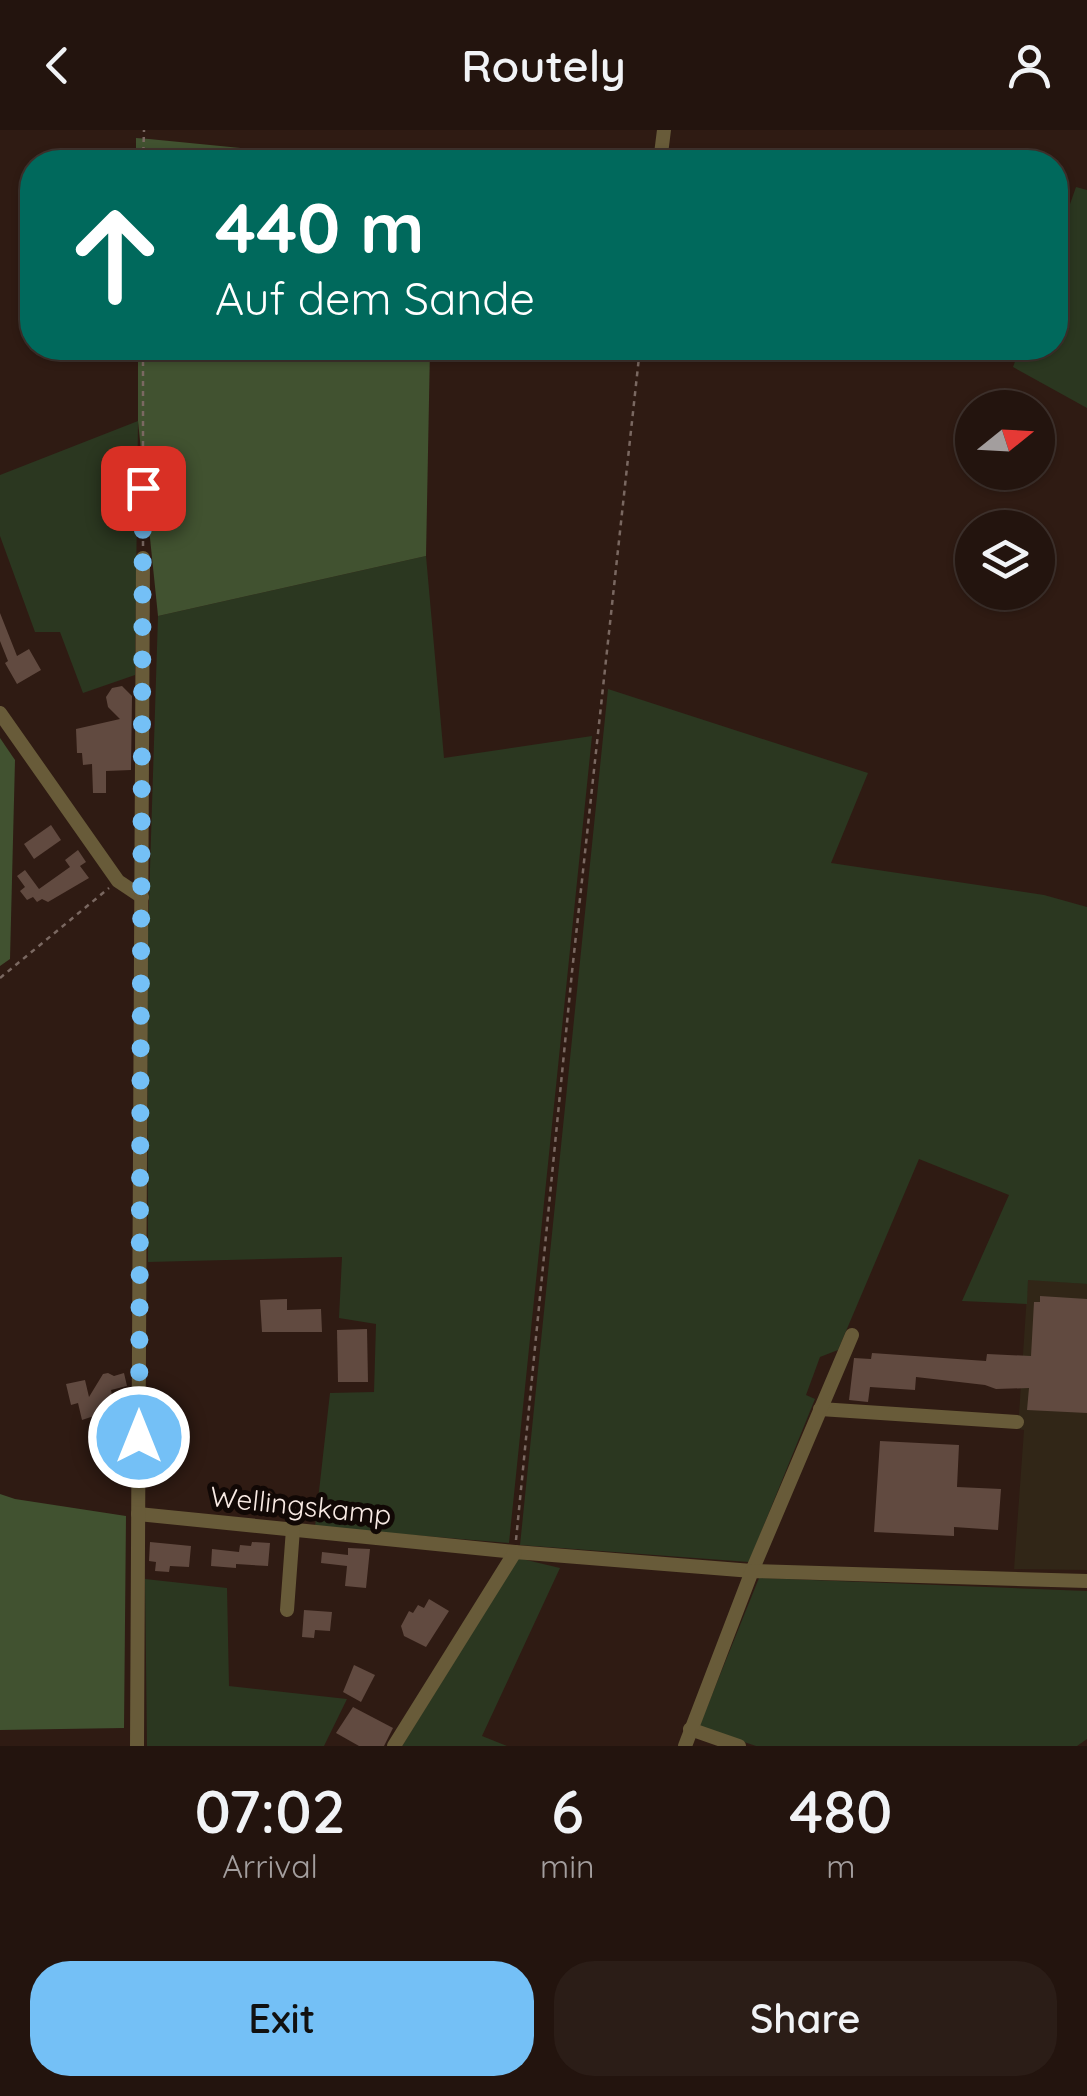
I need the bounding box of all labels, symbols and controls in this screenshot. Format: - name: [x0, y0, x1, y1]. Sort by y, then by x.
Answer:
- text: Routely: [461, 37, 626, 93]
- icon: back: [30, 38, 85, 93]
- icon: person: [1002, 38, 1057, 93]
- text: 440 m: [215, 183, 424, 271]
- icon: ahead: [50, 190, 180, 320]
- text: Auf dem Sande: [215, 270, 535, 326]
- north arrow: [955, 390, 1055, 490]
- map controls: [955, 390, 1055, 610]
- pin: [101, 446, 186, 531]
- icon: arrive: [116, 461, 171, 516]
- button: layers: [955, 510, 1055, 610]
- position arrow: [87, 1385, 191, 1489]
- street label: Wellingskamp: [209, 1478, 393, 1532]
- text: 07:02: [195, 1773, 346, 1848]
- text: 6: [551, 1773, 584, 1848]
- text: 480: [789, 1773, 892, 1848]
- text: Arrival: [222, 1846, 318, 1886]
- text: min: [540, 1846, 595, 1886]
- text: m: [826, 1846, 855, 1886]
- button: Exit: [30, 1961, 534, 2076]
- button: Share: [554, 1961, 1057, 2076]

